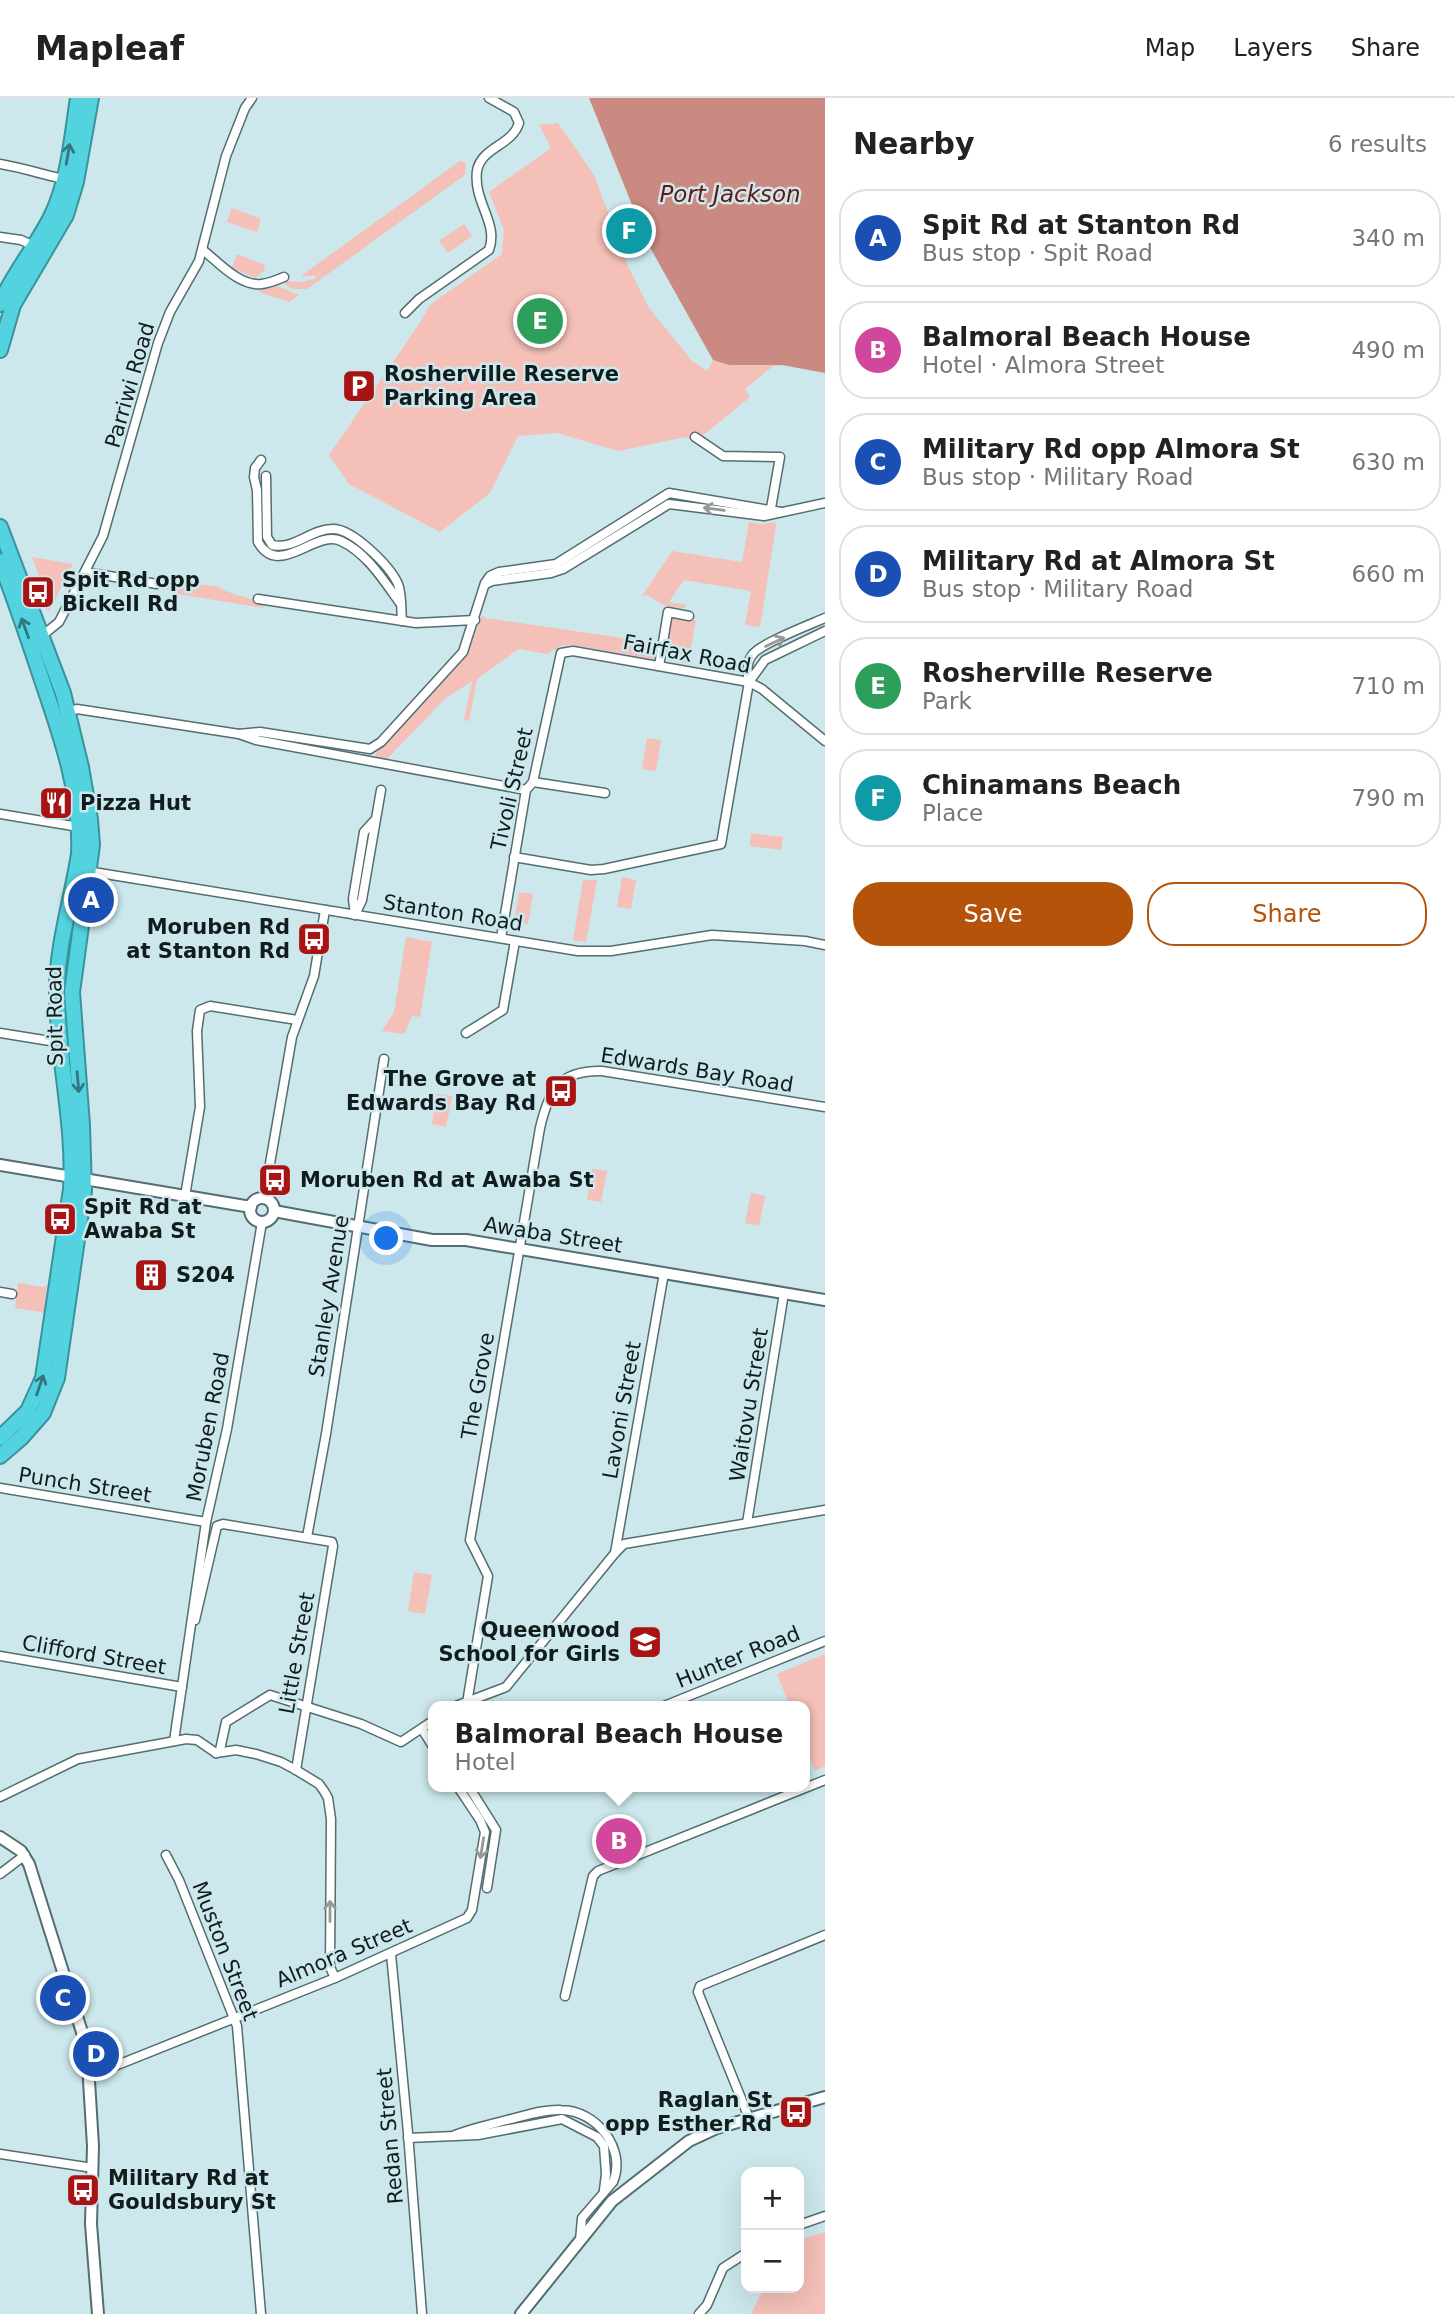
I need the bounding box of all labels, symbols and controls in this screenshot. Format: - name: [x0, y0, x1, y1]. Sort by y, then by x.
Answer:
- text: Mapleaf: [35, 29, 184, 68]
- text: Map: [1145, 34, 1195, 62]
- text: Layers: [1233, 34, 1313, 62]
- text: Share: [1351, 34, 1420, 62]
- text: Nearby: [853, 126, 975, 161]
- text: 6 results: [1328, 131, 1427, 157]
- one-way arrow: [62, 143, 75, 166]
- water label: Port Jackson: [659, 181, 801, 207]
- pin: F: [606, 205, 652, 257]
- text: Spit Rd at Stanton Rd: [922, 210, 1240, 240]
- text: A: [869, 225, 887, 251]
- text: 340 m: [1351, 225, 1425, 251]
- text: Bus stop · Spit Road: [922, 240, 1153, 266]
- pin: E: [517, 295, 563, 347]
- street label: Parriwi Road: [101, 319, 159, 451]
- text: Balmoral Beach House: [922, 322, 1251, 352]
- text: B: [869, 337, 887, 363]
- text: 490 m: [1351, 337, 1425, 363]
- text: Hotel · Almora Street: [922, 352, 1164, 378]
- place label: Rosherville Reserve Parking Area: [384, 362, 619, 410]
- parking icon: Rosherville Reserve Parking Area: [340, 367, 378, 405]
- text: Military Rd opp Almora St: [922, 434, 1300, 464]
- text: C: [870, 449, 886, 475]
- text: 630 m: [1351, 449, 1425, 475]
- text: Bus stop · Military Road: [922, 464, 1193, 490]
- one-way arrow: [703, 502, 726, 515]
- text: Military Rd at Almora St: [922, 546, 1275, 576]
- text: D: [868, 561, 888, 587]
- text: 660 m: [1351, 561, 1425, 587]
- place label: Spit Rd opp Bickell Rd: [62, 568, 200, 616]
- bus stop icon: Spit Rd opp Bickell Rd: [19, 573, 57, 611]
- text: Bus stop · Military Road: [922, 576, 1193, 602]
- one-way arrow: [18, 618, 30, 640]
- street label: Fairfax Road: [621, 630, 753, 678]
- one-way arrow: [765, 634, 786, 647]
- text: Rosherville Reserve: [922, 658, 1213, 688]
- text: E: [870, 673, 886, 699]
- text: 710 m: [1351, 673, 1425, 699]
- text: Park: [922, 688, 972, 714]
- street label: Tivoli Street: [486, 725, 538, 854]
- text: Chinamans Beach: [922, 770, 1181, 800]
- restaurant icon: Pizza Hut: [37, 784, 75, 822]
- text: F: [870, 785, 886, 811]
- text: 790 m: [1351, 785, 1425, 811]
- place label: Pizza Hut: [80, 791, 191, 815]
- text: Place: [922, 800, 983, 826]
- pin: A: [68, 874, 114, 926]
- button: Save: [853, 882, 1133, 946]
- button: Share: [1147, 882, 1427, 946]
- street label: Stanton Road: [381, 890, 525, 936]
- place label: Moruben Rd at Stanton Rd: [126, 915, 290, 963]
- bus stop icon: Moruben Rd at Stanton Rd: [295, 920, 333, 958]
- street label: Spit Road: [42, 966, 68, 1066]
- street label: Edwards Bay Road: [599, 1043, 795, 1097]
- place label: The Grove at Edwards Bay Rd: [346, 1067, 536, 1115]
- one-way arrow: [72, 1070, 85, 1093]
- bus stop icon: The Grove at Edwards Bay Rd: [542, 1072, 580, 1110]
- bus stop icon: Moruben Rd at Awaba St: [256, 1161, 294, 1199]
- place label: Moruben Rd at Awaba St: [300, 1168, 594, 1192]
- place label: Spit Rd at Awaba St: [84, 1195, 201, 1243]
- bus stop icon: Spit Rd at Awaba St: [41, 1200, 79, 1238]
- street label: Awaba Street: [482, 1212, 624, 1258]
- street label: Stanley Avenue: [304, 1213, 354, 1379]
- your location: [369, 1221, 403, 1255]
- building icon: S204: [132, 1256, 170, 1294]
- place label: S204: [176, 1263, 235, 1287]
- street label: Waitovu Street: [725, 1326, 773, 1484]
- street label: The Grove: [457, 1331, 499, 1442]
- street label: Lavoni Street: [598, 1339, 646, 1481]
- street label: Moruben Road: [182, 1350, 234, 1504]
- one-way arrow: [35, 1374, 47, 1396]
- street label: Punch Street: [17, 1463, 153, 1507]
- street label: Little Street: [274, 1590, 320, 1716]
- place label: Queenwood School for Girls: [438, 1618, 620, 1666]
- street label: Hunter Road: [673, 1621, 803, 1693]
- school or university icon: Queenwood School for Girls: [626, 1623, 664, 1661]
- street label: Clifford Street: [20, 1631, 168, 1679]
- popup: [428, 1701, 810, 1792]
- text: Balmoral Beach House: [455, 1719, 783, 1749]
- text: Hotel: [455, 1749, 516, 1775]
- pin: B: [596, 1815, 642, 1867]
- one-way arrow: [475, 1836, 488, 1858]
- street label: Muston Street: [187, 1878, 263, 2024]
- one-way arrow: [324, 1899, 337, 1922]
- street label: Almora Street: [272, 1914, 416, 1992]
- pin: C: [40, 1972, 86, 2024]
- pin: D: [73, 2028, 119, 2080]
- street label: Redan Street: [372, 2067, 408, 2205]
- place label: Raglan St opp Esther Rd: [605, 2088, 772, 2136]
- bus stop icon: Raglan St opp Esther Rd: [777, 2093, 815, 2131]
- place label: Military Rd at Gouldsbury St: [108, 2166, 276, 2214]
- map controls: [741, 2167, 804, 2293]
- button: +: [741, 2167, 804, 2230]
- bus stop icon: Military Rd at Gouldsbury St: [64, 2171, 102, 2209]
- button: −: [741, 2230, 804, 2293]

